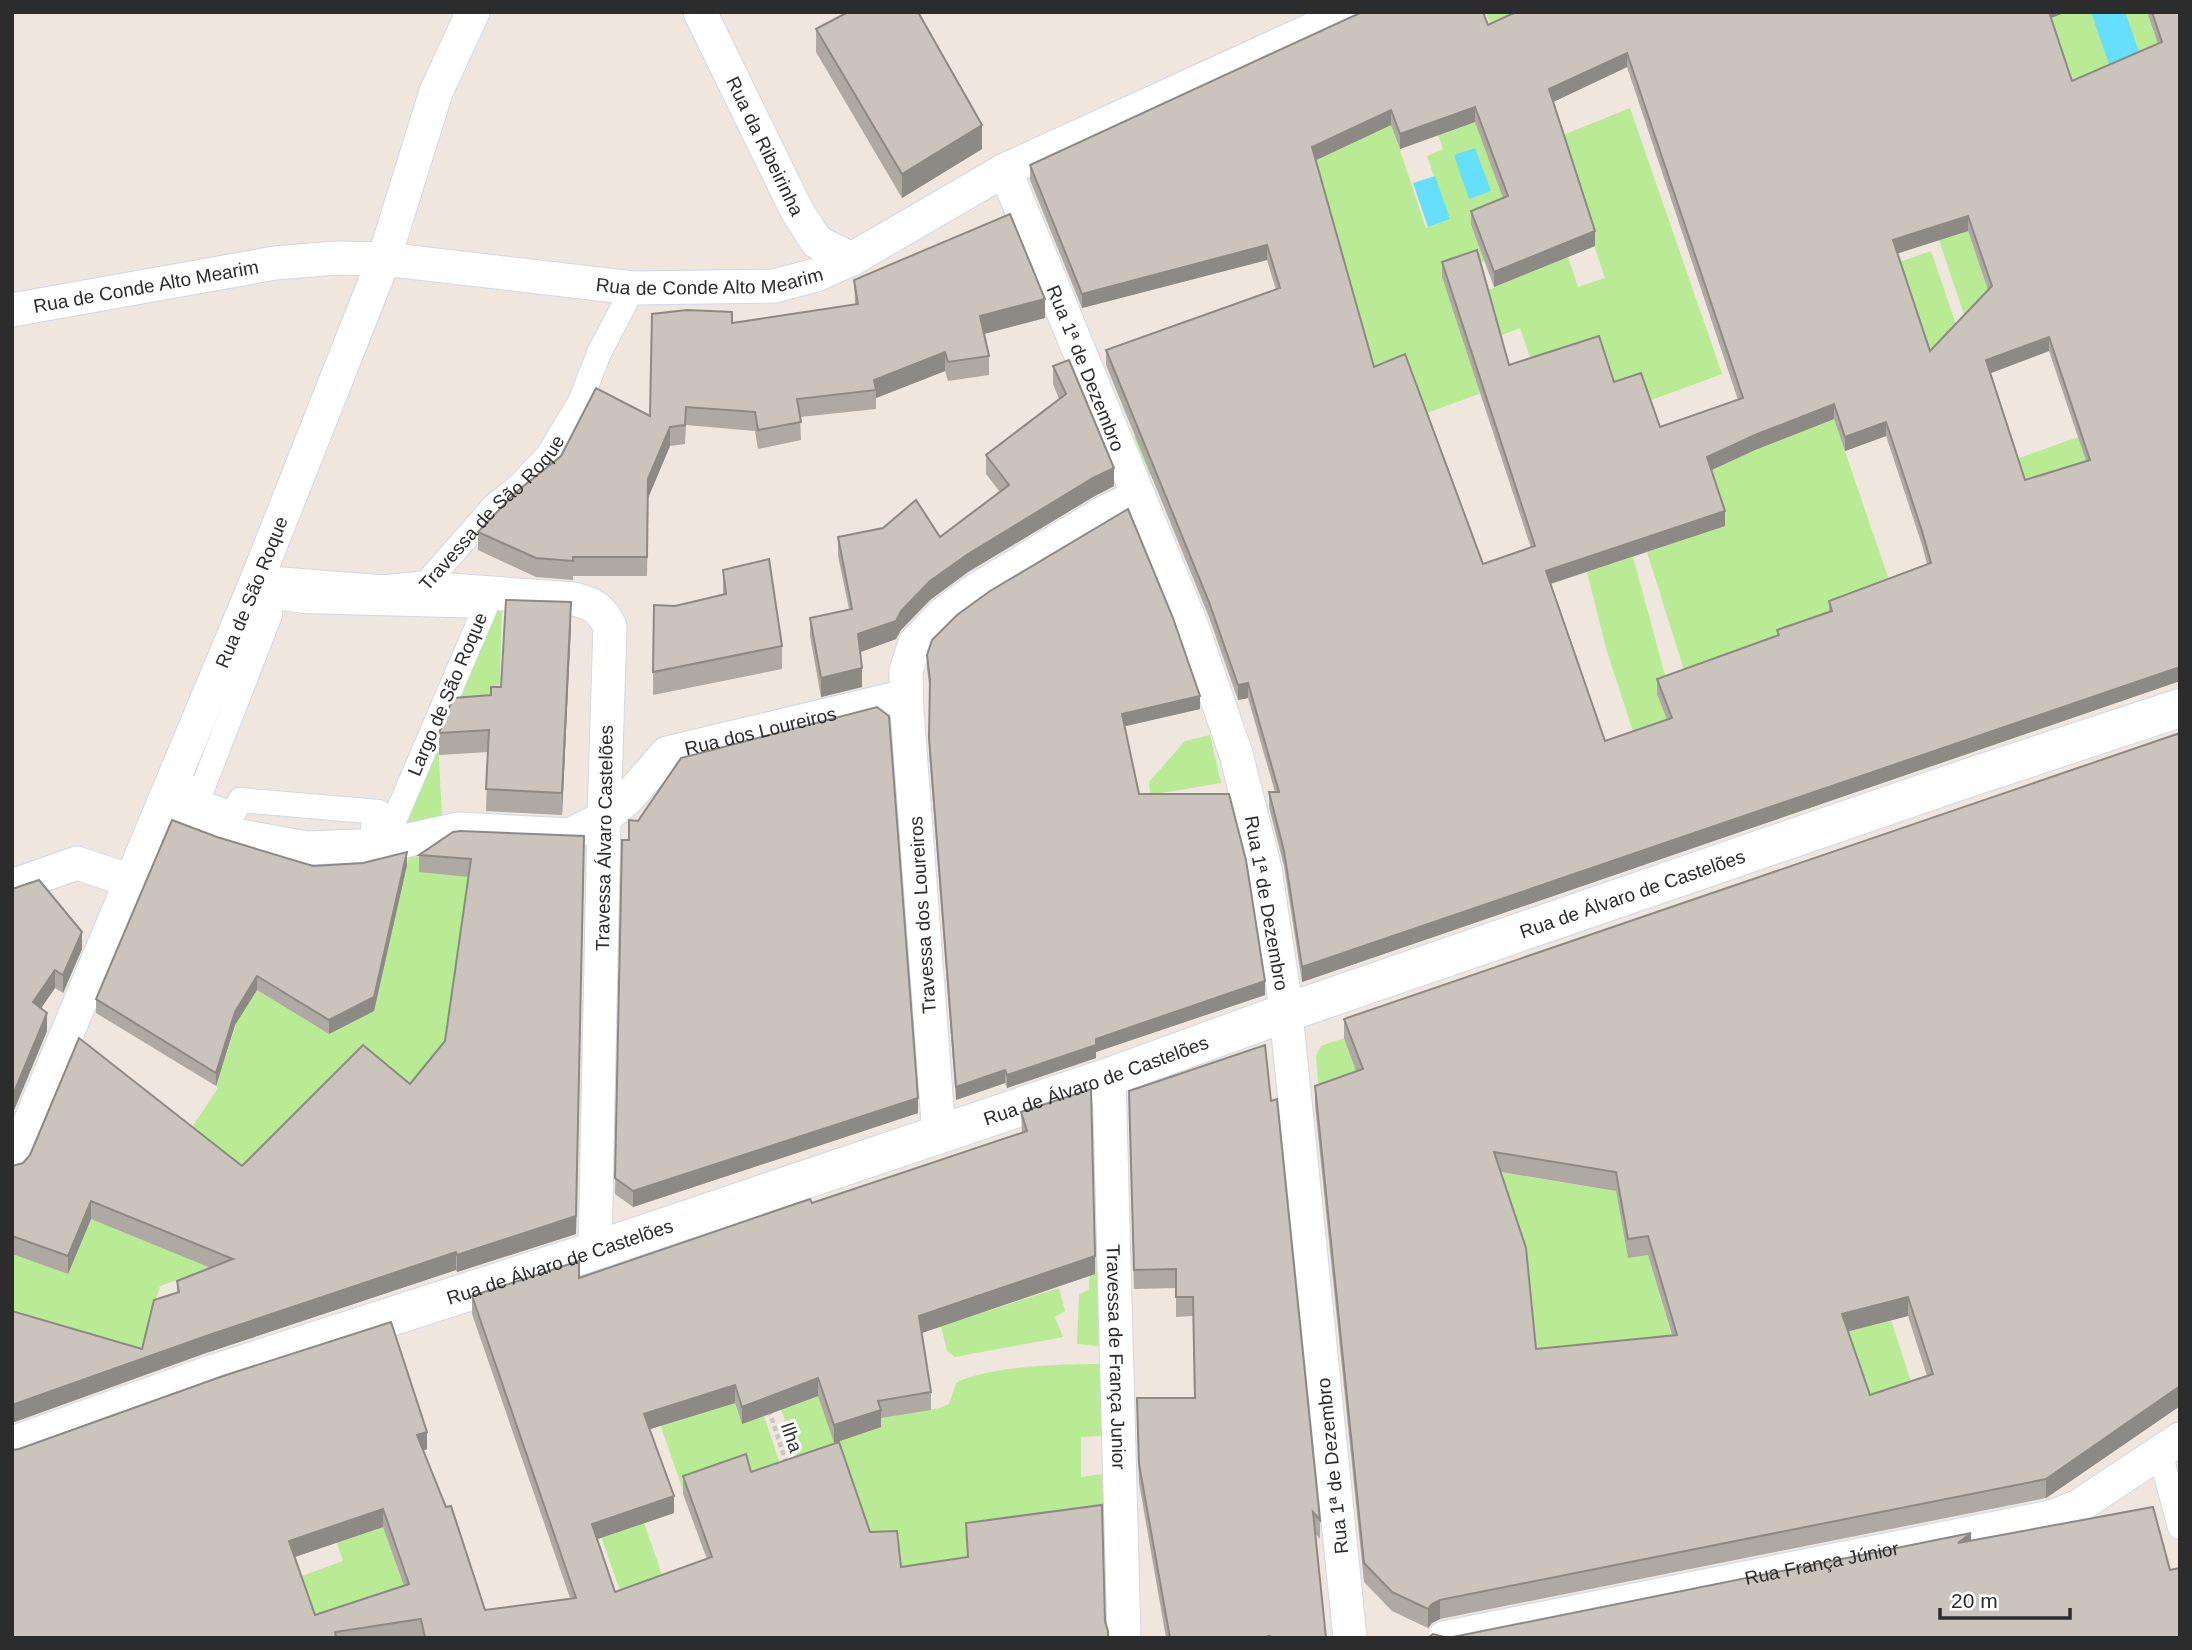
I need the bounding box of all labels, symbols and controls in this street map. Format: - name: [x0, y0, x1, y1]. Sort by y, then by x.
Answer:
- street label: Rua da Ribeirinha: [722, 73, 808, 220]
- street label: Rua de Conde Alto Mearim: [32, 256, 260, 317]
- street label: Rua de Conde Alto Mearim: [595, 264, 825, 299]
- street label: Rua 1ª de Dezembro: [1043, 282, 1128, 454]
- street label: Travessa de São Roque: [415, 431, 569, 595]
- street label: Rua de São Roque: [211, 513, 292, 671]
- street label: Largo de São Roque: [404, 609, 491, 779]
- street label: Rua dos Loureiros: [683, 703, 839, 759]
- street label: Travessa Álvaro Castelões: [592, 725, 617, 951]
- street label: Rua 1ª de Dezembro: [1241, 814, 1292, 992]
- street label: Travessa dos Loureiros: [905, 816, 940, 1014]
- street label: Rua de Álvaro de Castelões: [1517, 846, 1748, 942]
- street label: Rua de Álvaro de Castelões: [981, 1032, 1211, 1130]
- street label: Rua de Álvaro de Castelões: [444, 1215, 676, 1309]
- street label: Travessa de França Junior: [1102, 1244, 1130, 1471]
- street label: Rua 1ª de Dezembro: [1313, 1377, 1352, 1555]
- street label: Ilha: [777, 1419, 807, 1455]
- street label: Rua França Júnior: [1743, 1538, 1901, 1589]
- scale bar: [1940, 1576, 2070, 1620]
- text: 20 m: [1951, 1589, 1998, 1612]

